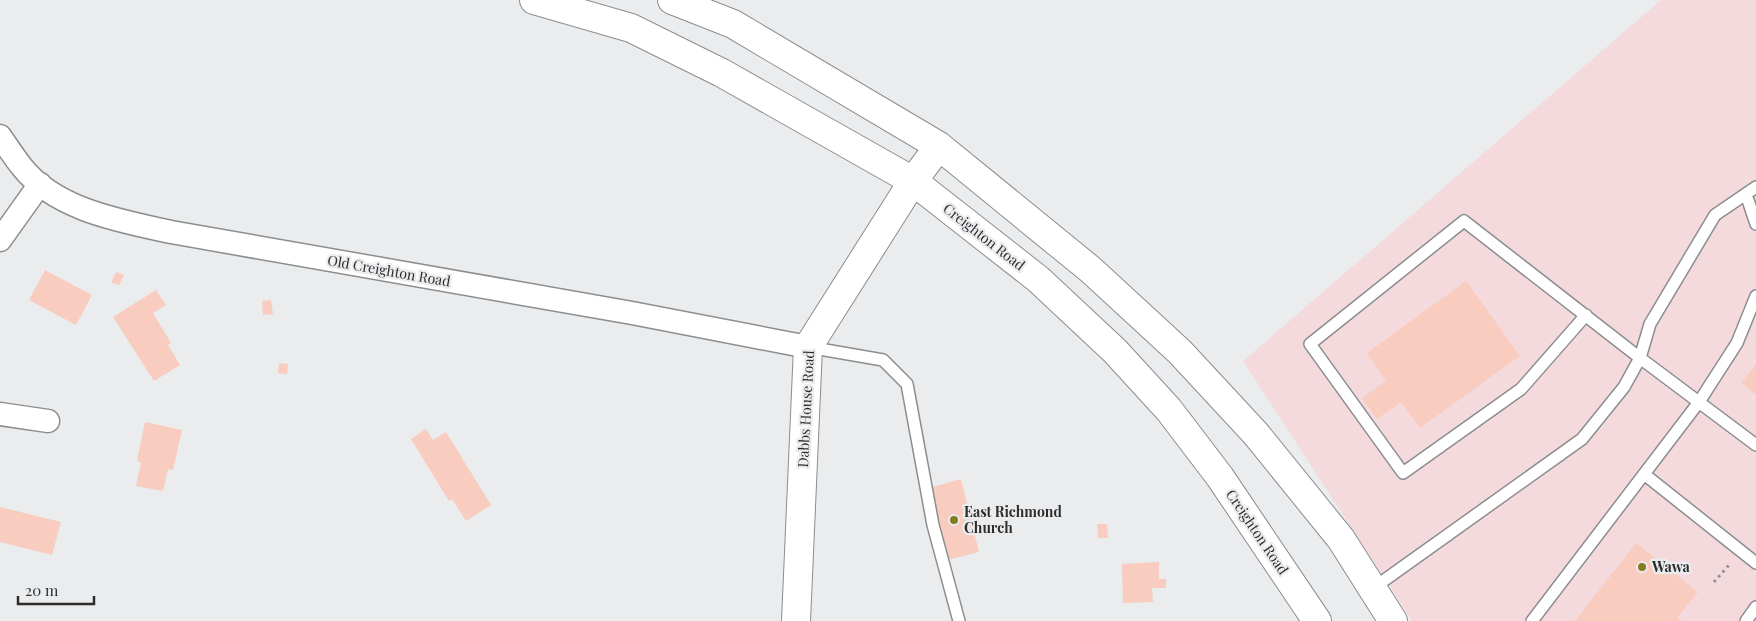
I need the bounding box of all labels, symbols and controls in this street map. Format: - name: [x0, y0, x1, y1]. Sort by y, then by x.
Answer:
- street label: Creighton Road: [940, 199, 1029, 274]
- street label: Old Creighton Road: [326, 250, 452, 291]
- street label: Dabbs House Road: [793, 350, 818, 468]
- street label: Creighton Road: [1222, 485, 1293, 578]
- place label: East Richmond Church: [964, 502, 1062, 537]
- marker: East Richmond Church: [948, 514, 960, 526]
- place label: Wawa: [1651, 557, 1691, 576]
- marker: Wawa: [1636, 561, 1648, 573]
- scale bar: [18, 574, 94, 606]
- text: 20 m: [25, 580, 59, 600]

